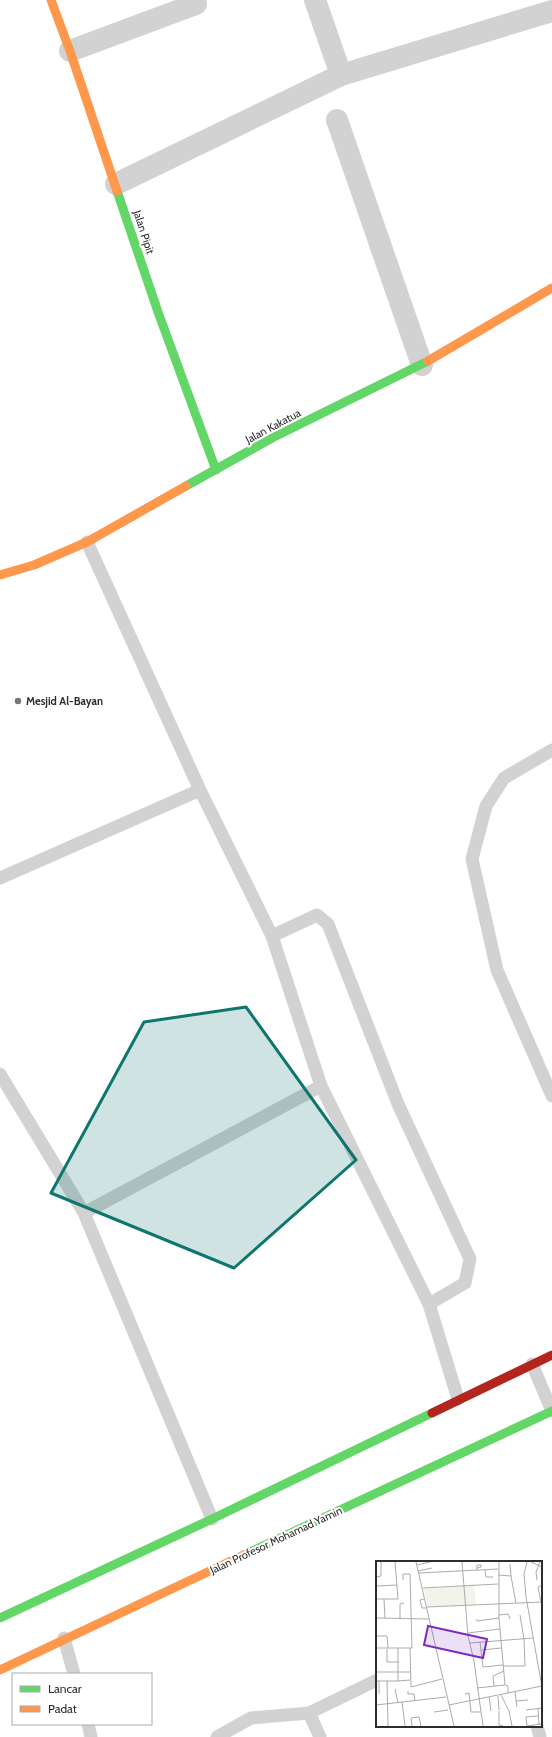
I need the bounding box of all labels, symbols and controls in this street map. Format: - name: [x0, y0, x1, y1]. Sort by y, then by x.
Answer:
- street label: Jalan Pipit: [130, 207, 158, 256]
- street label: Jalan Kakatua: [242, 405, 304, 447]
- place label: Mesjid Al-Bayan: [26, 694, 103, 708]
- marker: Mesjid Al-Bayan: [13, 696, 23, 706]
- street label: Jalan Profesor Mohamad Yamin: [207, 1503, 344, 1577]
- inset map: [376, 1561, 542, 1727]
- legend: [12, 1673, 152, 1725]
- text: Lancar: [48, 1681, 82, 1696]
- text: Padat: [48, 1701, 77, 1716]

